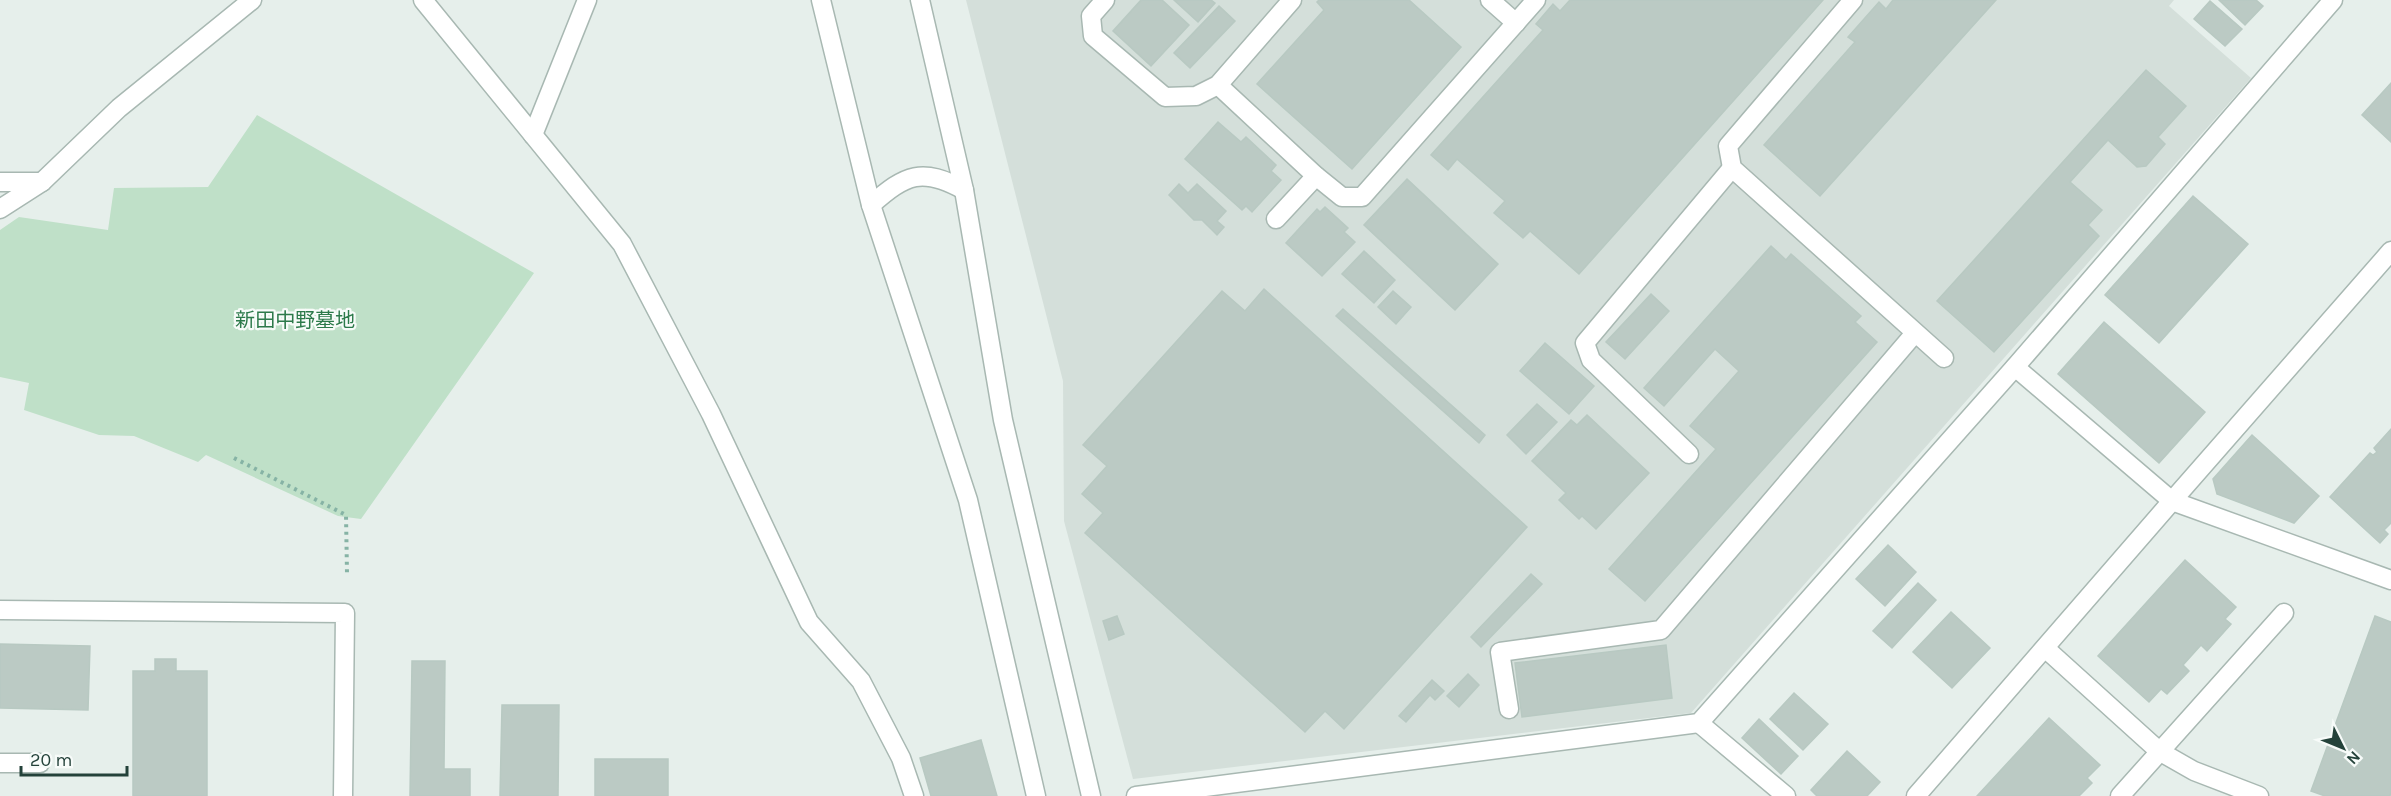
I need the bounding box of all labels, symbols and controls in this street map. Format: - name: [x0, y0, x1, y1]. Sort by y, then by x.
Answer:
- park label: 新田中野墓地: [235, 309, 355, 332]
- north arrow: [2313, 718, 2373, 778]
- scale bar: [21, 739, 128, 777]
- text: N: [2343, 747, 2364, 769]
- text: 20 m: [30, 749, 72, 771]

